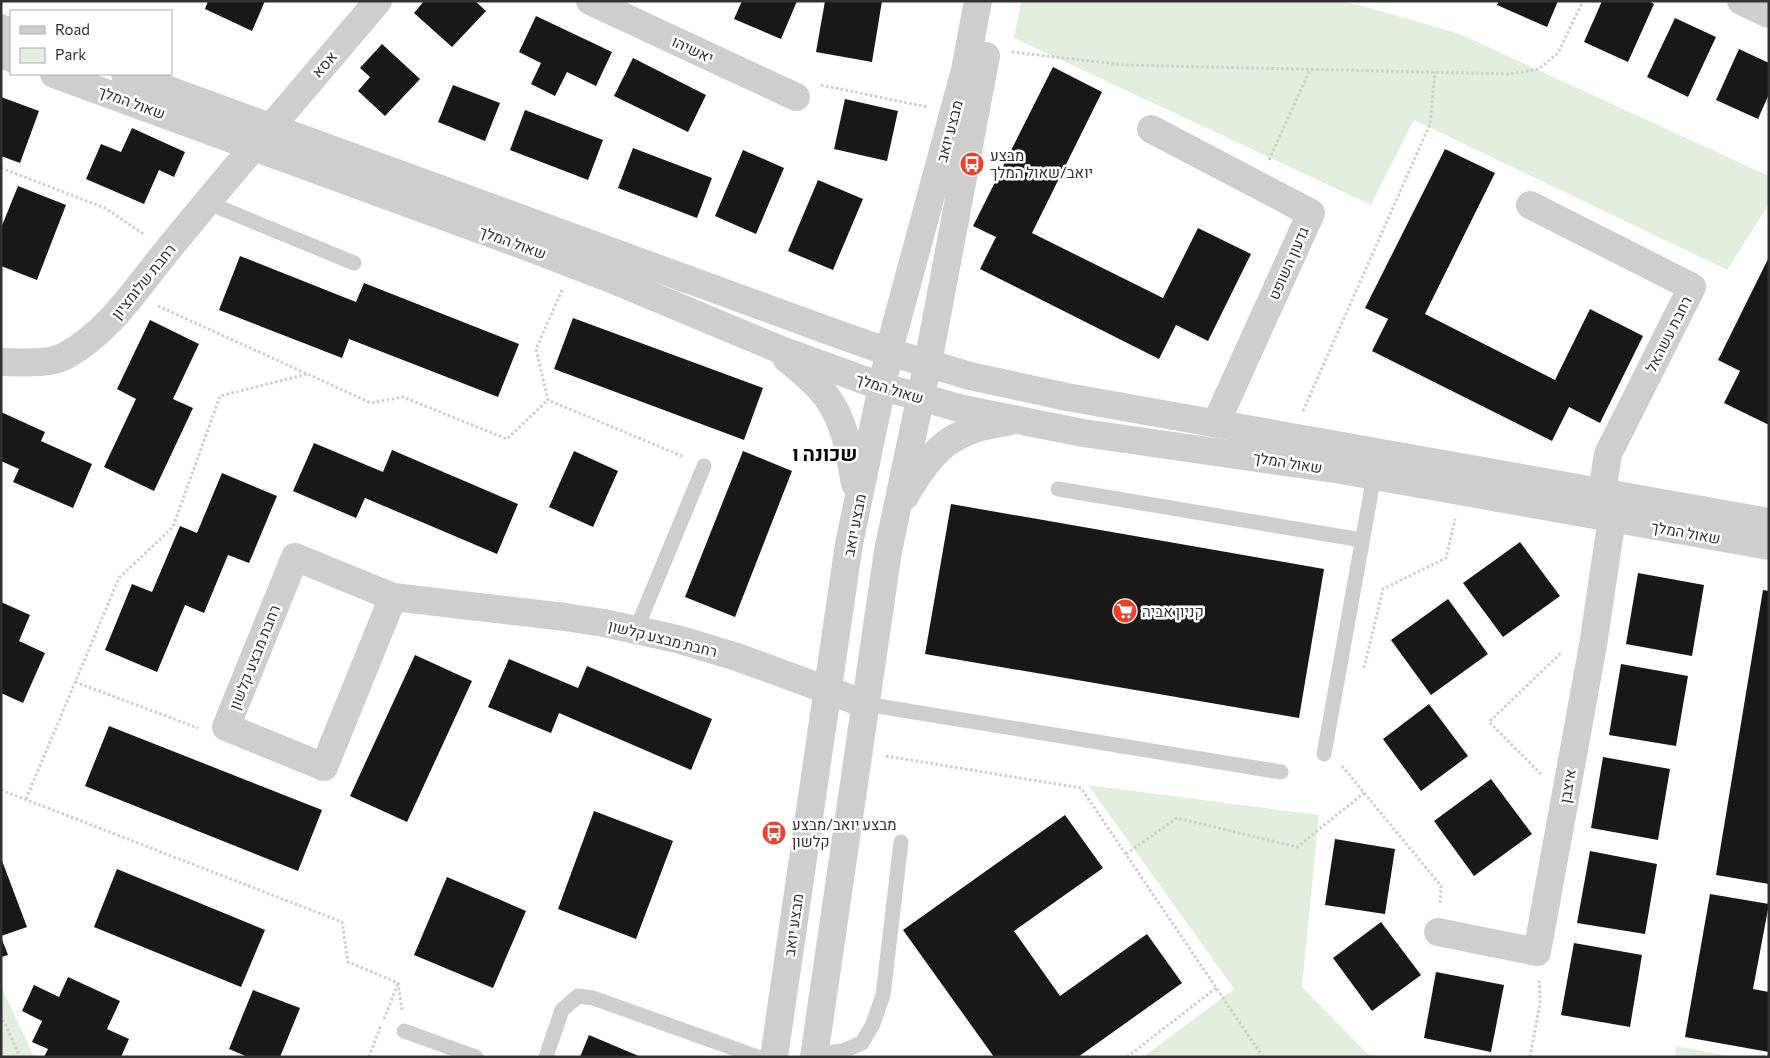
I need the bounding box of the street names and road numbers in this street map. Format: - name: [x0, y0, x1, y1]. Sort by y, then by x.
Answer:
- street label: יאשיהו: [669, 32, 717, 66]
- street label: אסא: [308, 47, 340, 81]
- street label: שאול המלך: [96, 82, 168, 122]
- street label: מבצע יואב: [932, 98, 966, 164]
- street label: שאול המלך: [477, 222, 549, 262]
- street label: גדעון השופט: [1264, 224, 1312, 302]
- street label: רחבת שלומציון: [107, 240, 179, 322]
- street label: רחבת עשהאל: [1641, 293, 1695, 375]
- street label: שאול המלך: [854, 369, 926, 407]
- street label: שאול המלך: [1252, 448, 1324, 476]
- street label: מבצע יואב: [839, 492, 869, 558]
- street label: שאול המלך: [1650, 517, 1722, 547]
- street label: רחבת מבצע קלשון: [225, 602, 283, 712]
- street label: רחבת מבצע קלשון: [607, 616, 719, 660]
- street label: איצבן: [1555, 767, 1579, 805]
- street label: מבצע יואב: [780, 892, 806, 958]

